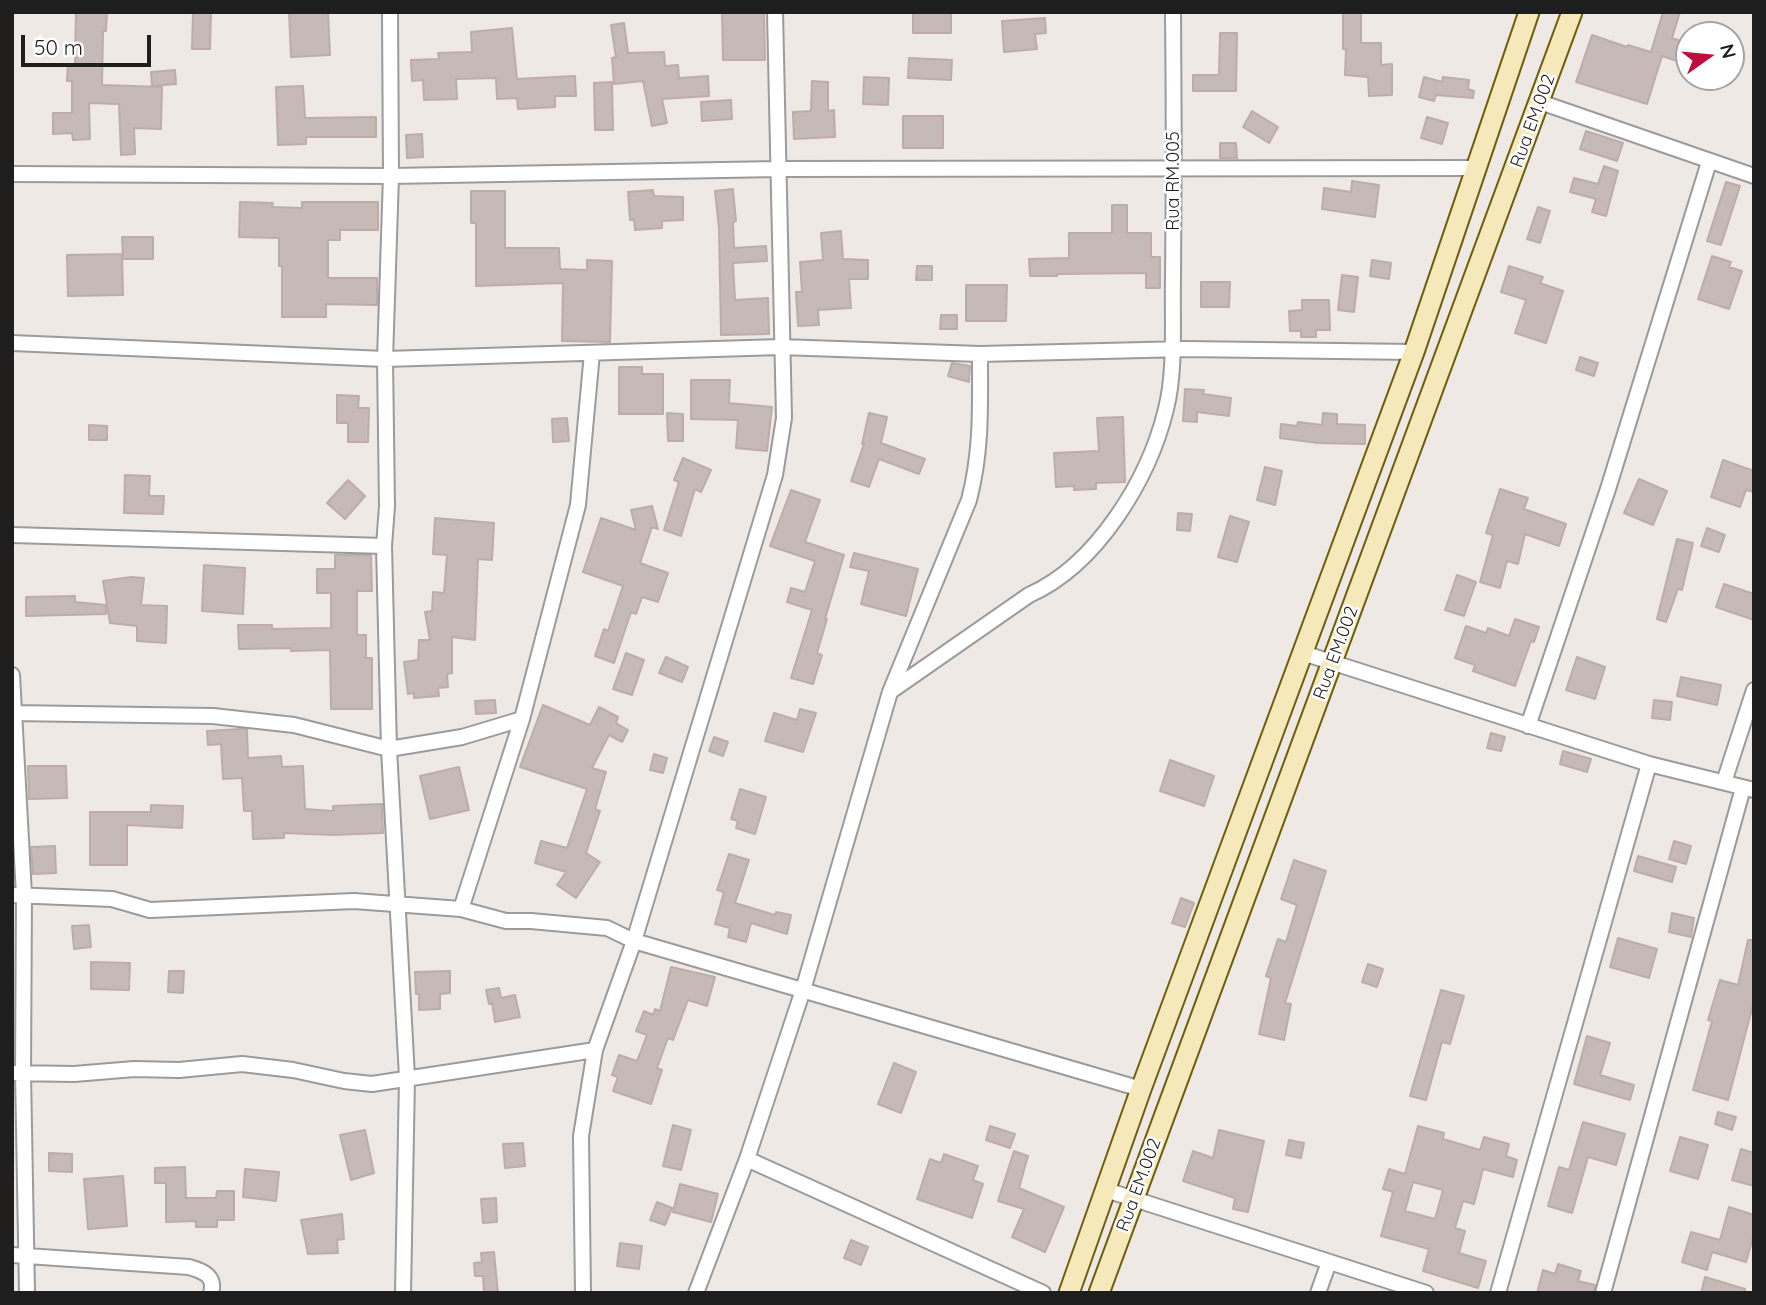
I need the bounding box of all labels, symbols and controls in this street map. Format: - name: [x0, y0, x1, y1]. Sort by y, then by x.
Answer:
- scale bar: [24, 21, 154, 65]
- north arrow: [1675, 21, 1745, 91]
- text: 50 m: [34, 34, 83, 60]
- text: N: [1715, 41, 1742, 61]
- street label: Rua EM.002: [1506, 71, 1560, 171]
- street label: Rua RM.005: [1163, 131, 1185, 231]
- street label: Rua EM.002: [1309, 603, 1363, 703]
- street label: Rua EM.002: [1112, 1135, 1166, 1235]

